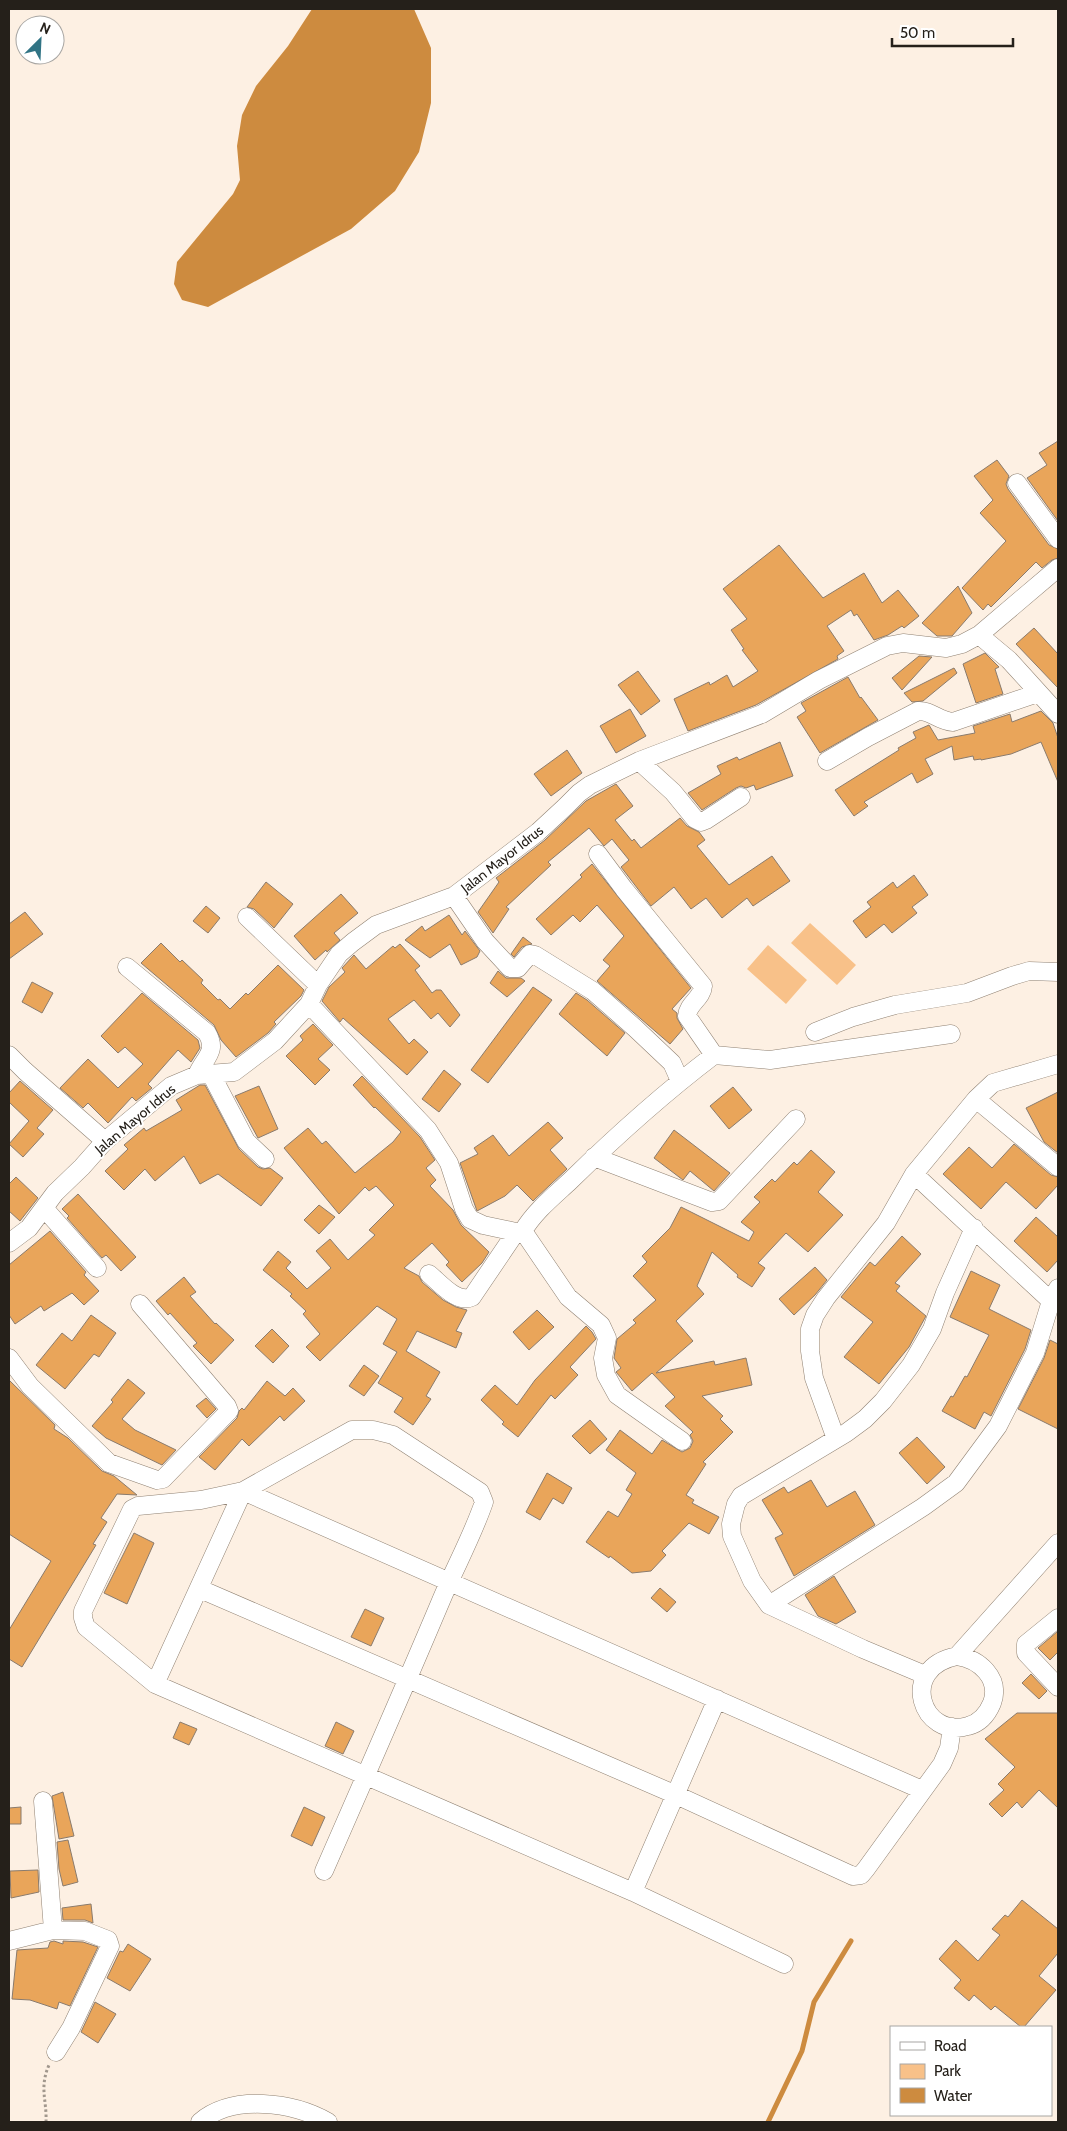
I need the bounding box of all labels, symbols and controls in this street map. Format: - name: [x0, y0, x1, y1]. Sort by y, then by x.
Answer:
- north arrow: [15, 15, 65, 65]
- scale bar: [892, 15, 1013, 47]
- text: N: [37, 18, 53, 38]
- text: 50 m: [900, 24, 935, 42]
- street label: Jalan Mayor Idrus: [456, 821, 547, 897]
- street label: Jalan Mayor Idrus: [90, 1080, 179, 1159]
- legend: [890, 2026, 1052, 2116]
- text: Road: [934, 2037, 967, 2055]
- text: Park: [934, 2062, 961, 2080]
- text: Water: [934, 2087, 972, 2105]

